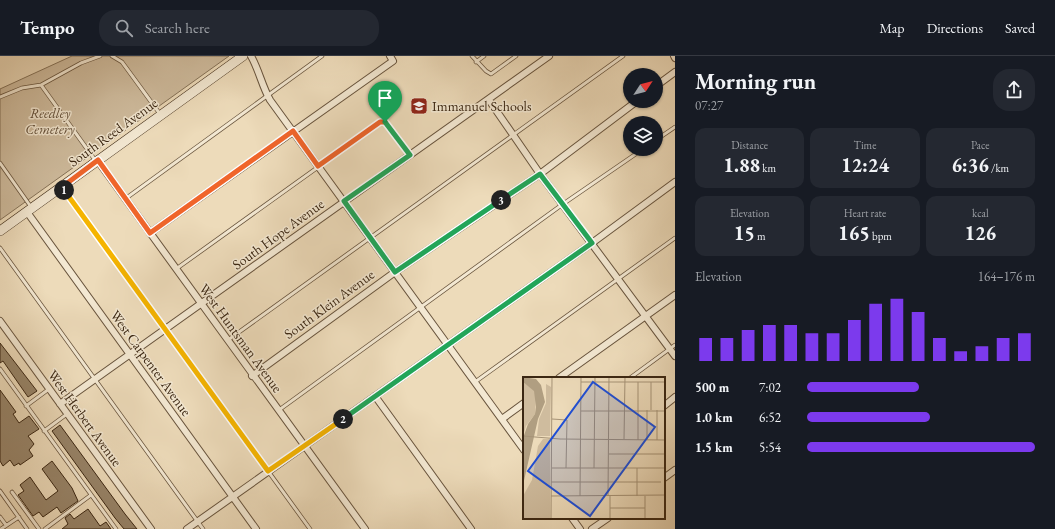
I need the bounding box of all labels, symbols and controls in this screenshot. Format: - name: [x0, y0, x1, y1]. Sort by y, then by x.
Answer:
- search box: [99, 10, 379, 46]
- text: Tempo: [20, 15, 75, 40]
- icon: search: [113, 17, 135, 39]
- text: Search here: [145, 18, 210, 37]
- text: Map: [879, 19, 905, 37]
- text: Directions: [927, 19, 983, 37]
- text: Saved: [1005, 19, 1035, 37]
- text: Morning run: [695, 67, 816, 96]
- north arrow: [623, 68, 663, 108]
- map controls: [623, 68, 663, 156]
- button: share: [993, 69, 1035, 111]
- pin: [368, 81, 402, 122]
- icon: arrive: [374, 87, 396, 109]
- street label: South Reed Avenue: [65, 93, 162, 170]
- school or university icon: Immanuel Schools: [409, 96, 429, 116]
- place label: Immanuel Schools: [432, 97, 532, 115]
- text: 07:27: [695, 97, 723, 114]
- park label: Reedley Cemetery: [25, 104, 75, 138]
- button: layers: [623, 116, 663, 156]
- text: Distance: [731, 138, 768, 152]
- text: Time: [854, 138, 876, 152]
- text: Pace: [971, 138, 990, 152]
- text: 1.88: [723, 152, 760, 178]
- text: 12:24: [841, 152, 889, 178]
- text: 6:36: [951, 152, 989, 178]
- text: km: [760, 161, 776, 175]
- text: /km: [989, 161, 1009, 175]
- pin: 1: [54, 180, 74, 200]
- text: 1: [61, 183, 67, 197]
- pin: 3: [491, 190, 511, 210]
- text: 3: [498, 193, 504, 207]
- street label: South Hope Avenue: [229, 194, 328, 273]
- text: Elevation: [730, 206, 769, 220]
- text: Heart rate: [844, 206, 886, 220]
- text: kcal: [972, 206, 989, 220]
- text: 15: [734, 220, 755, 246]
- text: 165: [838, 220, 870, 246]
- text: 126: [964, 220, 996, 246]
- text: m: [755, 229, 766, 243]
- text: bpm: [870, 229, 892, 243]
- street label: South Klein Avenue: [280, 265, 378, 343]
- text: Elevation: [695, 268, 742, 285]
- text: 164–176 m: [978, 268, 1035, 285]
- street label: West Huntsman Avenue: [195, 280, 287, 397]
- street label: West Carpenter Avenue: [107, 307, 196, 420]
- street label: West Herbert Avenue: [44, 366, 126, 470]
- inset map: [523, 377, 665, 519]
- text: 500 m: [695, 379, 729, 396]
- text: 7:02: [759, 379, 781, 396]
- pin: 2: [333, 409, 353, 429]
- text: 1.0 km: [695, 409, 733, 426]
- text: 6:52: [759, 409, 781, 426]
- text: 2: [340, 412, 346, 426]
- text: 1.5 km: [695, 439, 733, 456]
- text: 5:54: [759, 439, 781, 456]

